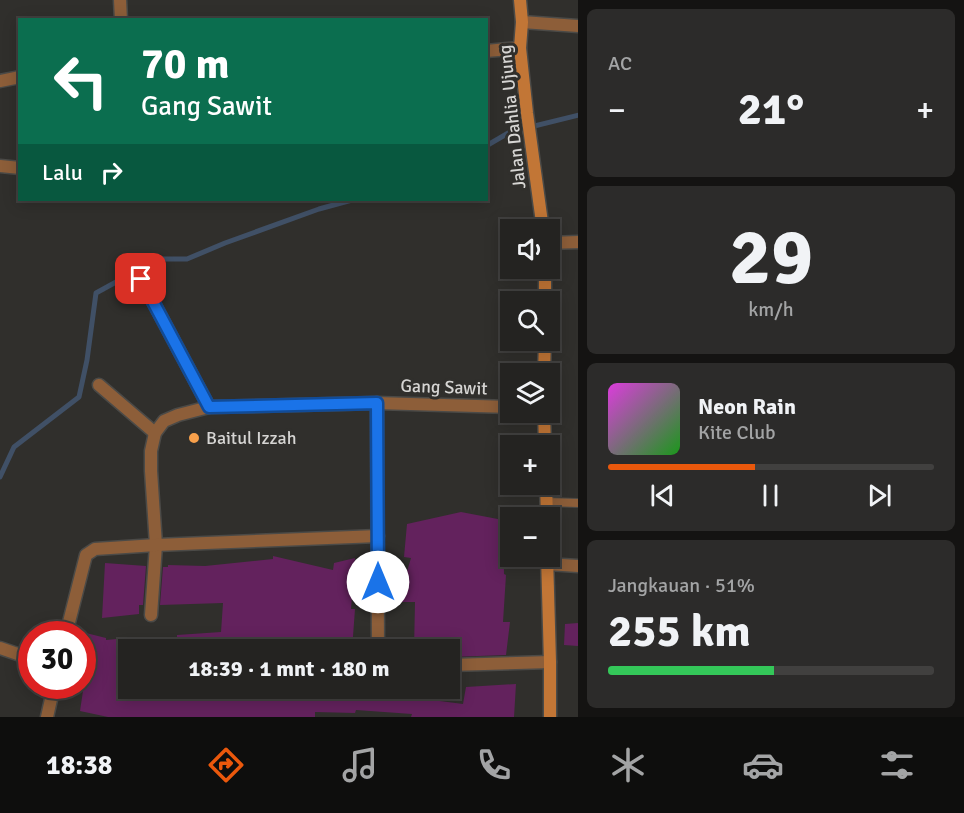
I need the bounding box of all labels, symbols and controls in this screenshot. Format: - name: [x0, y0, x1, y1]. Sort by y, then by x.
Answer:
- text: 70 m: [141, 39, 230, 90]
- icon: left: [42, 42, 120, 120]
- street label: Jalan Dahlia Ujung: [493, 44, 531, 190]
- text: AC: [608, 51, 632, 76]
- text: 21°: [738, 82, 804, 137]
- text: Gang Sawit: [141, 90, 272, 123]
- text: −: [608, 90, 626, 131]
- text: +: [916, 90, 934, 131]
- icon: right: [95, 156, 128, 189]
- text: Lalu: [42, 159, 83, 186]
- text: 29: [729, 210, 813, 306]
- map controls: [500, 219, 560, 567]
- button: sound: [500, 219, 560, 279]
- pin: [115, 253, 166, 304]
- icon: arrive: [124, 262, 157, 295]
- button: search: [500, 291, 560, 351]
- text: km/h: [748, 297, 794, 322]
- button: layers: [500, 363, 560, 423]
- street label: Gang Sawit: [400, 374, 488, 400]
- text: Neon Rain: [698, 393, 796, 420]
- text: Kite Club: [698, 420, 776, 445]
- place label: Baitul Izzah: [206, 427, 297, 449]
- marker: Baitul Izzah: [187, 431, 201, 445]
- button: +: [500, 435, 560, 495]
- icon: previous: [646, 479, 679, 512]
- icon: pause: [754, 479, 787, 512]
- icon: next: [863, 479, 896, 512]
- button: −: [500, 507, 560, 567]
- position arrow: [346, 550, 410, 614]
- text: Jangkauan · 51%: [608, 573, 755, 598]
- text: 255 km: [608, 604, 751, 659]
- speed limit sign: 30: [18, 621, 96, 699]
- text: 18:39 · 1 mnt · 180 m: [189, 655, 389, 682]
- icon: directions: [205, 744, 247, 786]
- icon: music: [339, 744, 381, 786]
- icon: phone: [473, 744, 515, 786]
- icon: climate: [607, 744, 649, 786]
- icon: car: [742, 744, 784, 786]
- icon: filters: [876, 744, 918, 786]
- text: 18:38: [46, 749, 112, 782]

